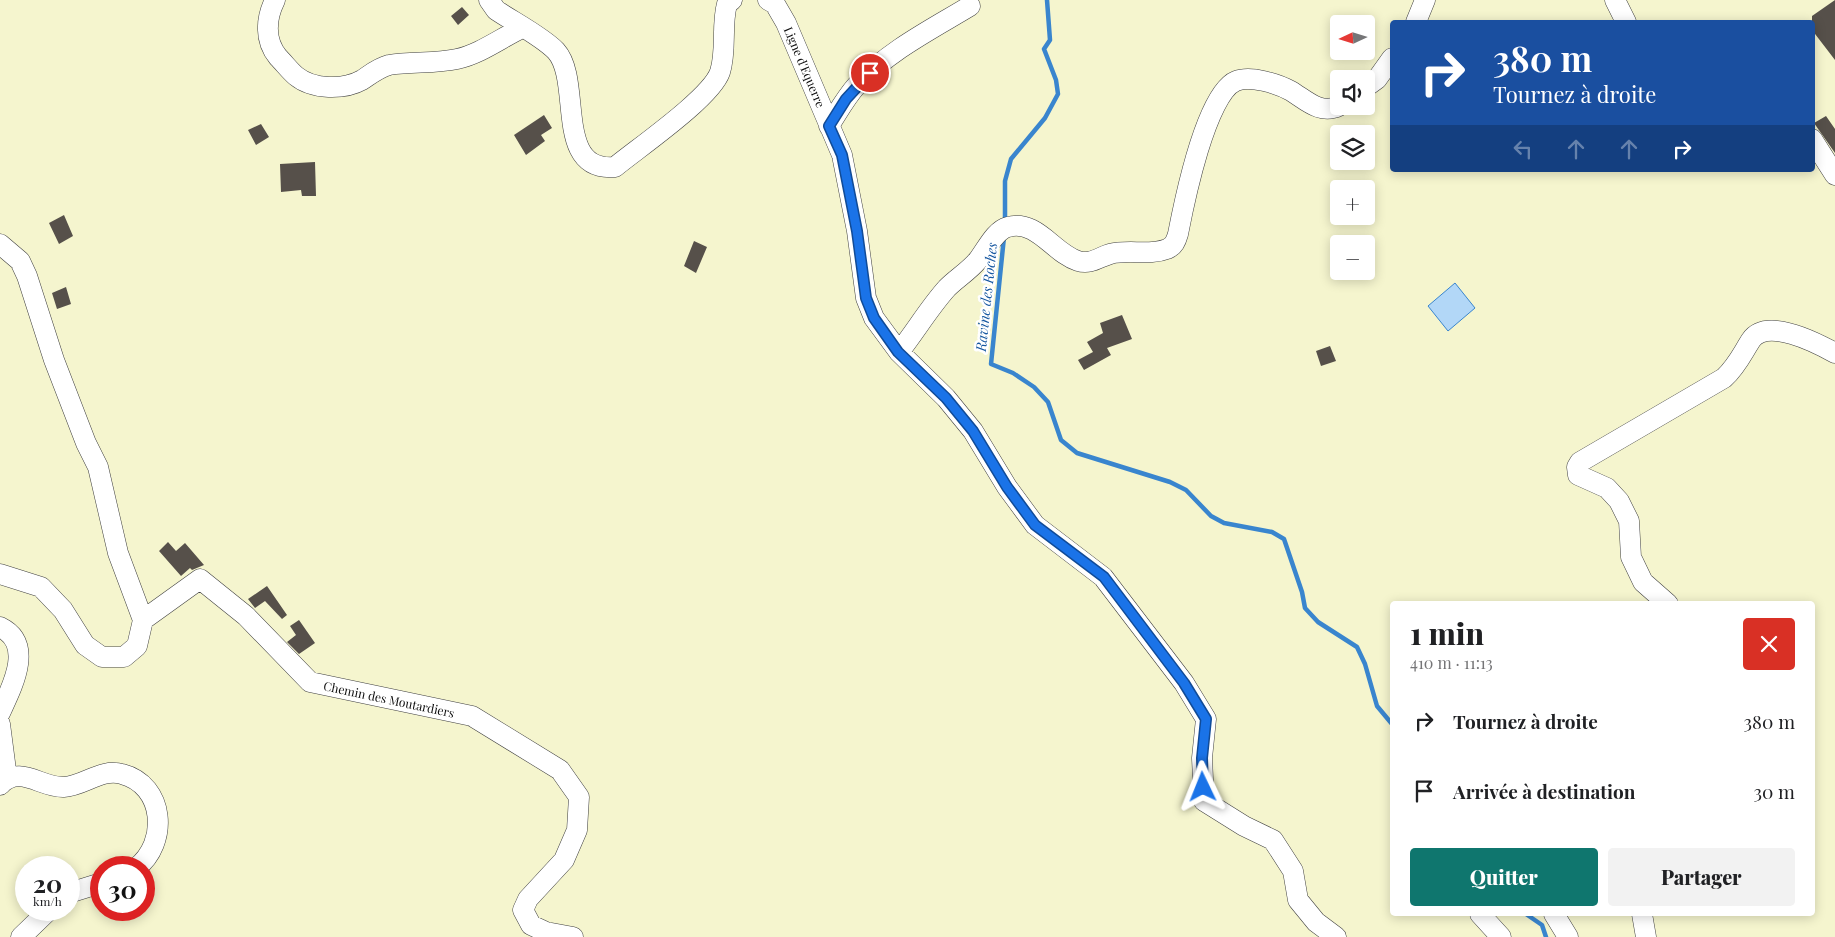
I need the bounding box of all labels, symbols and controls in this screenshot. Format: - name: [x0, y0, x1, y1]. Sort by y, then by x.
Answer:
- north arrow: [1330, 15, 1375, 60]
- map controls: [1330, 15, 1375, 280]
- street label: Ligne d'Equerre: [781, 24, 829, 110]
- text: 380 m: [1493, 34, 1592, 81]
- icon: right: [1410, 40, 1475, 105]
- pin: [849, 52, 891, 94]
- icon: arrive: [856, 59, 884, 87]
- button: sound: [1330, 70, 1375, 115]
- text: Tournez à droite: [1493, 79, 1656, 109]
- button: layers: [1330, 125, 1375, 170]
- icon: left: [1509, 135, 1537, 163]
- icon: ahead: [1562, 135, 1590, 163]
- icon: ahead: [1615, 135, 1643, 163]
- icon: right: [1668, 135, 1696, 163]
- button: +: [1330, 180, 1375, 225]
- button: −: [1330, 235, 1375, 280]
- water label: Ravine des Roches: [971, 241, 1001, 353]
- text: 1 min: [1410, 613, 1484, 653]
- button: close: [1743, 618, 1795, 670]
- text: 410 m · 11:13: [1410, 652, 1493, 673]
- street label: Chemin des Moutardiers: [322, 677, 456, 721]
- icon: right: [1410, 707, 1438, 735]
- text: Tournez à droite: [1453, 708, 1598, 734]
- text: 380 m: [1744, 708, 1795, 734]
- position arrow: [1176, 760, 1228, 812]
- icon: arrive: [1410, 777, 1438, 805]
- text: Arrivée à destination: [1453, 778, 1635, 804]
- text: 30 m: [1753, 778, 1795, 804]
- button: Quitter: [1410, 848, 1598, 906]
- button: Partager: [1608, 848, 1795, 906]
- speed limit sign: 30: [90, 856, 155, 921]
- text: 20: [33, 866, 62, 899]
- text: km/h: [33, 893, 62, 909]

